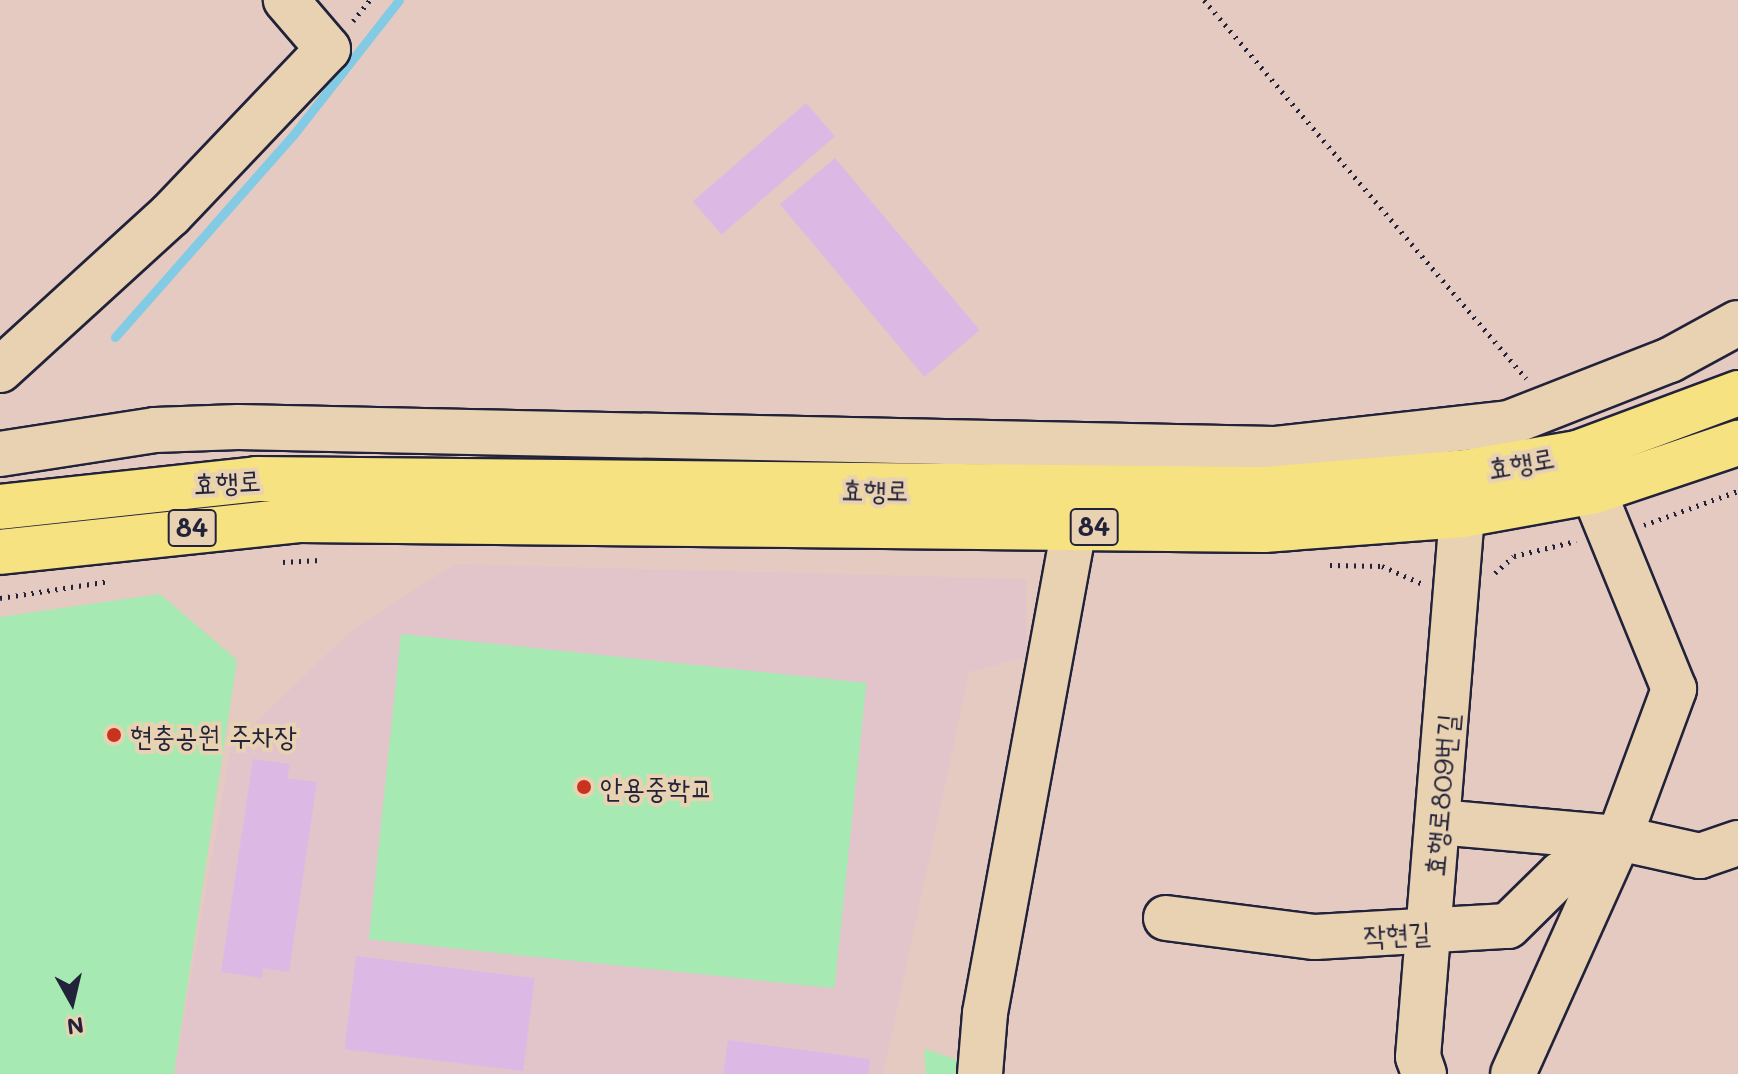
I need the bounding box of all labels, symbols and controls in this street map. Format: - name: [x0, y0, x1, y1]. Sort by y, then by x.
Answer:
- street label: 효행로: [1485, 440, 1557, 484]
- street label: 효행로: [192, 462, 262, 500]
- street label: 효행로: [841, 472, 909, 506]
- road number: 84: [1068, 505, 1120, 549]
- road number: 84: [166, 506, 218, 550]
- street label: 효행로809번길: [1416, 712, 1464, 878]
- place label: 현충공원 주차장: [130, 718, 297, 752]
- marker: 현충공원 주차장: [105, 726, 123, 744]
- place label: 안용중학교: [600, 770, 713, 804]
- marker: 안용중학교: [575, 778, 593, 796]
- street label: 작현길: [1362, 914, 1432, 952]
- north arrow: [32, 962, 112, 1042]
- text: N: [65, 1011, 86, 1042]

